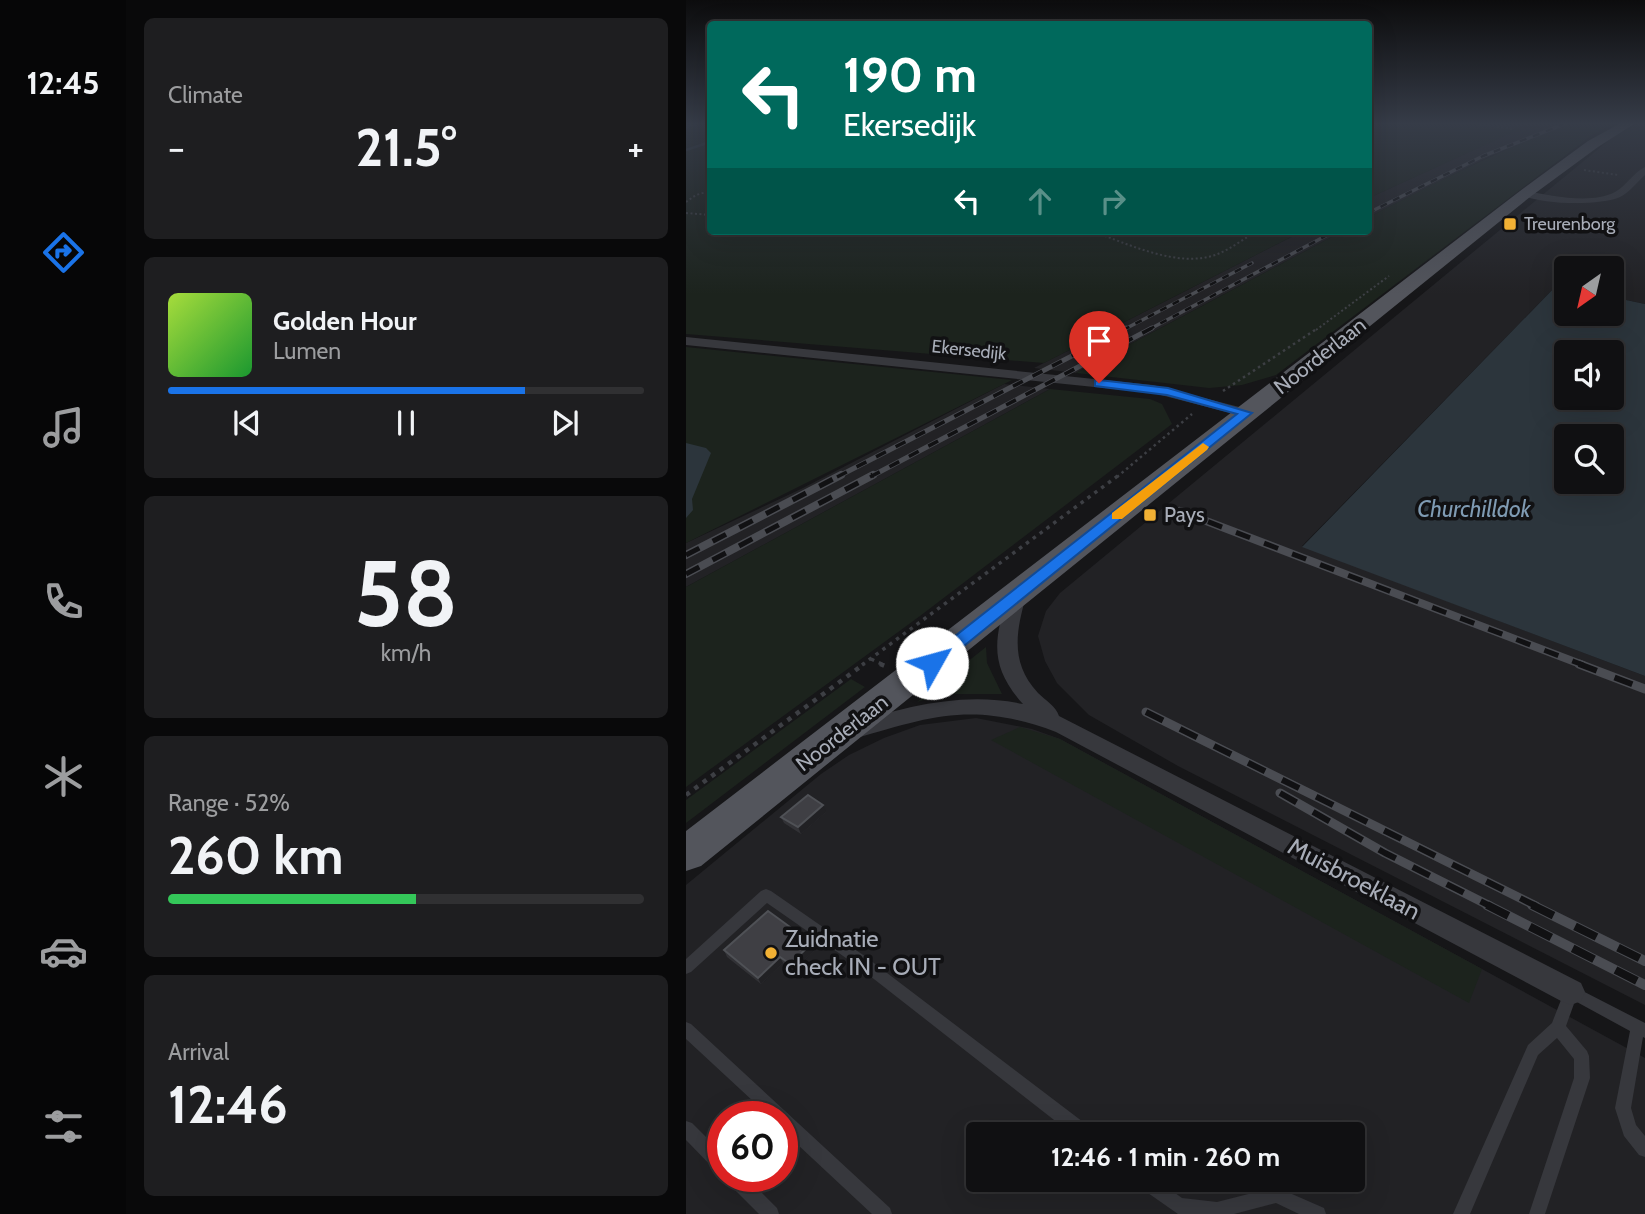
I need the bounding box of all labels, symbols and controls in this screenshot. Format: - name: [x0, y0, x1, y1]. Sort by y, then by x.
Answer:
- text: 190 m: [843, 45, 977, 104]
- icon: left: [728, 49, 819, 140]
- text: 12:45: [27, 63, 99, 102]
- text: Climate: [168, 81, 243, 109]
- text: Ekersedijk: [843, 105, 976, 144]
- text: 21.5°: [355, 116, 457, 179]
- text: −: [168, 124, 185, 171]
- text: +: [627, 124, 644, 171]
- icon: left: [948, 182, 986, 220]
- icon: ahead: [1021, 182, 1059, 220]
- icon: right: [1094, 182, 1132, 220]
- place label: Treurenborg: [1524, 213, 1616, 235]
- marker: Treurenborg: [1502, 216, 1518, 232]
- icon: directions: [39, 228, 88, 277]
- north arrow: [1554, 256, 1624, 326]
- map controls: [1554, 256, 1624, 494]
- text: Golden Hour: [273, 305, 416, 337]
- pin: [1069, 311, 1129, 383]
- street label: Noorderlaan: [1269, 312, 1371, 399]
- icon: arrive: [1080, 322, 1118, 360]
- street label: Ekersedijk: [931, 335, 1008, 365]
- text: Lumen: [273, 337, 341, 365]
- button: sound: [1554, 340, 1624, 410]
- icon: music: [39, 403, 88, 452]
- icon: previous: [228, 404, 266, 442]
- icon: pause: [387, 404, 425, 442]
- icon: next: [546, 404, 584, 442]
- button: search: [1554, 424, 1624, 494]
- water label: Churchilldok: [1417, 495, 1532, 523]
- place label: Pays: [1164, 502, 1205, 527]
- marker: Pays: [1142, 507, 1158, 523]
- text: 58: [354, 538, 458, 649]
- icon: phone: [39, 577, 88, 626]
- position arrow: [895, 626, 969, 700]
- text: km/h: [381, 639, 431, 667]
- street label: Noorderlaan: [791, 689, 893, 776]
- icon: climate: [39, 752, 88, 801]
- text: Range · 52%: [168, 789, 290, 817]
- text: 260 km: [168, 824, 344, 887]
- street label: Muisbroeklaan: [1283, 832, 1425, 926]
- place label: Zuidnatie check IN - OUT: [785, 924, 941, 981]
- icon: car: [39, 927, 88, 976]
- marker: Zuidnatie check IN - OUT: [763, 945, 779, 961]
- text: Arrival: [168, 1038, 229, 1066]
- text: 12:46: [168, 1073, 288, 1136]
- speed limit sign: 60: [707, 1101, 798, 1192]
- icon: filters: [39, 1102, 88, 1151]
- text: 12:46 · 1 min · 260 m: [1051, 1141, 1280, 1173]

